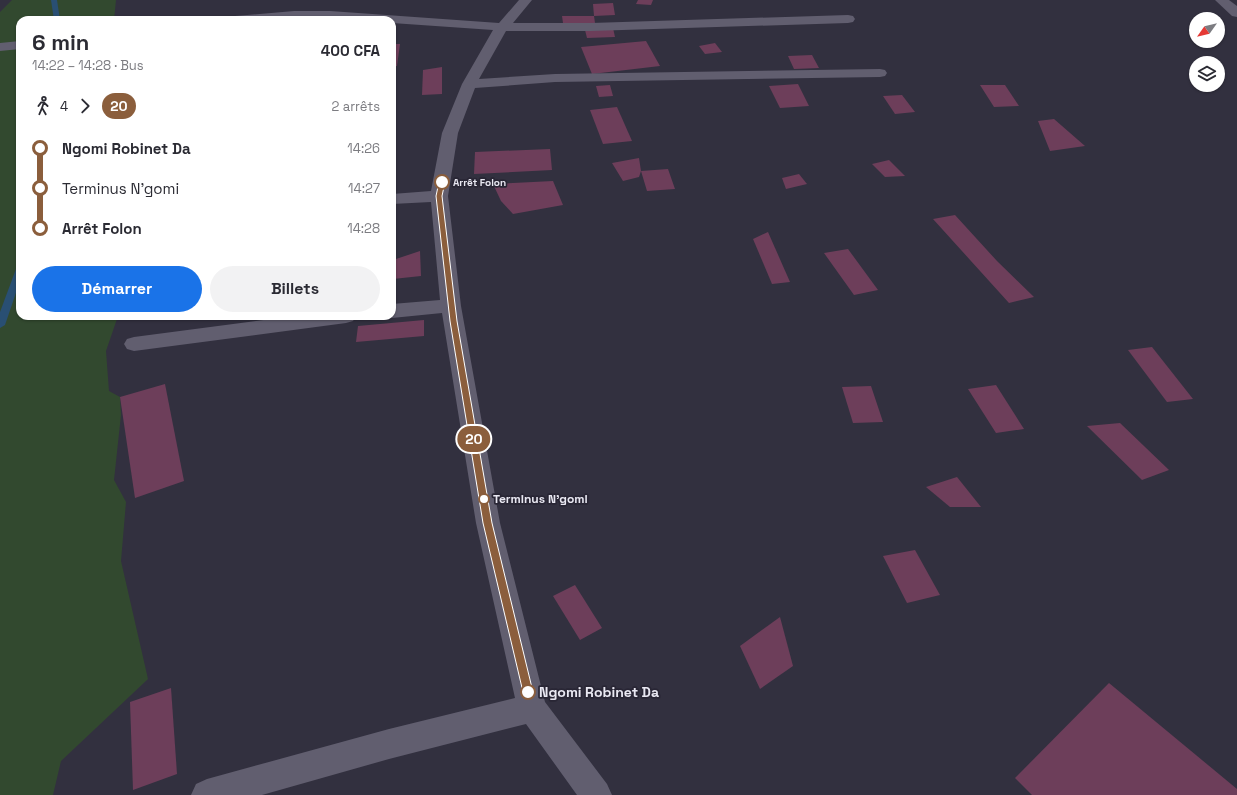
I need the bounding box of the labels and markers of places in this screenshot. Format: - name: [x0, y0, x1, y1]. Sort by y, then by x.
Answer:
- marker: Arrêt Folon: [434, 174, 450, 190]
- place label: Arrêt Folon: [453, 176, 506, 189]
- place label: Terminus N'gomi: [493, 491, 588, 507]
- marker: Terminus N'gomi: [478, 493, 490, 505]
- place label: Ngomi Robinet Da: [539, 683, 659, 701]
- marker: Ngomi Robinet Da: [520, 684, 536, 700]

